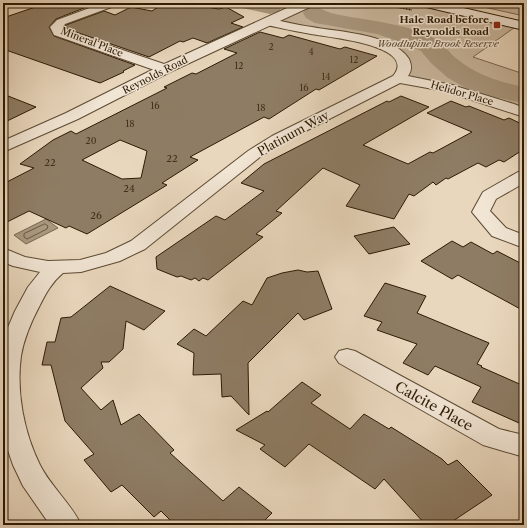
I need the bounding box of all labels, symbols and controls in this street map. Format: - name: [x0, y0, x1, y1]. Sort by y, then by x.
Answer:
- place label: Hale Road before Reynolds Road: [400, 13, 489, 38]
- marker: Hale Road before Reynolds Road: [492, 20, 502, 30]
- street label: Mineral Place: [59, 24, 125, 60]
- park label: Woodlupine Brook Reserve: [377, 37, 500, 50]
- house number: 2: [268, 41, 274, 52]
- house number: 4: [308, 46, 314, 57]
- street label: Reynolds Road: [120, 53, 190, 97]
- house number: 12: [350, 54, 358, 65]
- house number: 12: [235, 60, 243, 71]
- house number: 14: [322, 71, 331, 82]
- street label: Helidor Place: [429, 78, 495, 108]
- house number: 16: [299, 82, 309, 93]
- house number: 16: [150, 100, 160, 111]
- house number: 18: [256, 102, 266, 113]
- street label: Platinum Way: [255, 107, 332, 159]
- house number: 18: [125, 118, 135, 129]
- house number: 20: [86, 135, 97, 146]
- house number: 22: [166, 152, 178, 165]
- house number: 22: [44, 156, 56, 169]
- house number: 24: [123, 182, 135, 195]
- house number: 26: [90, 209, 102, 222]
- street label: Calcite Place: [392, 377, 476, 435]

